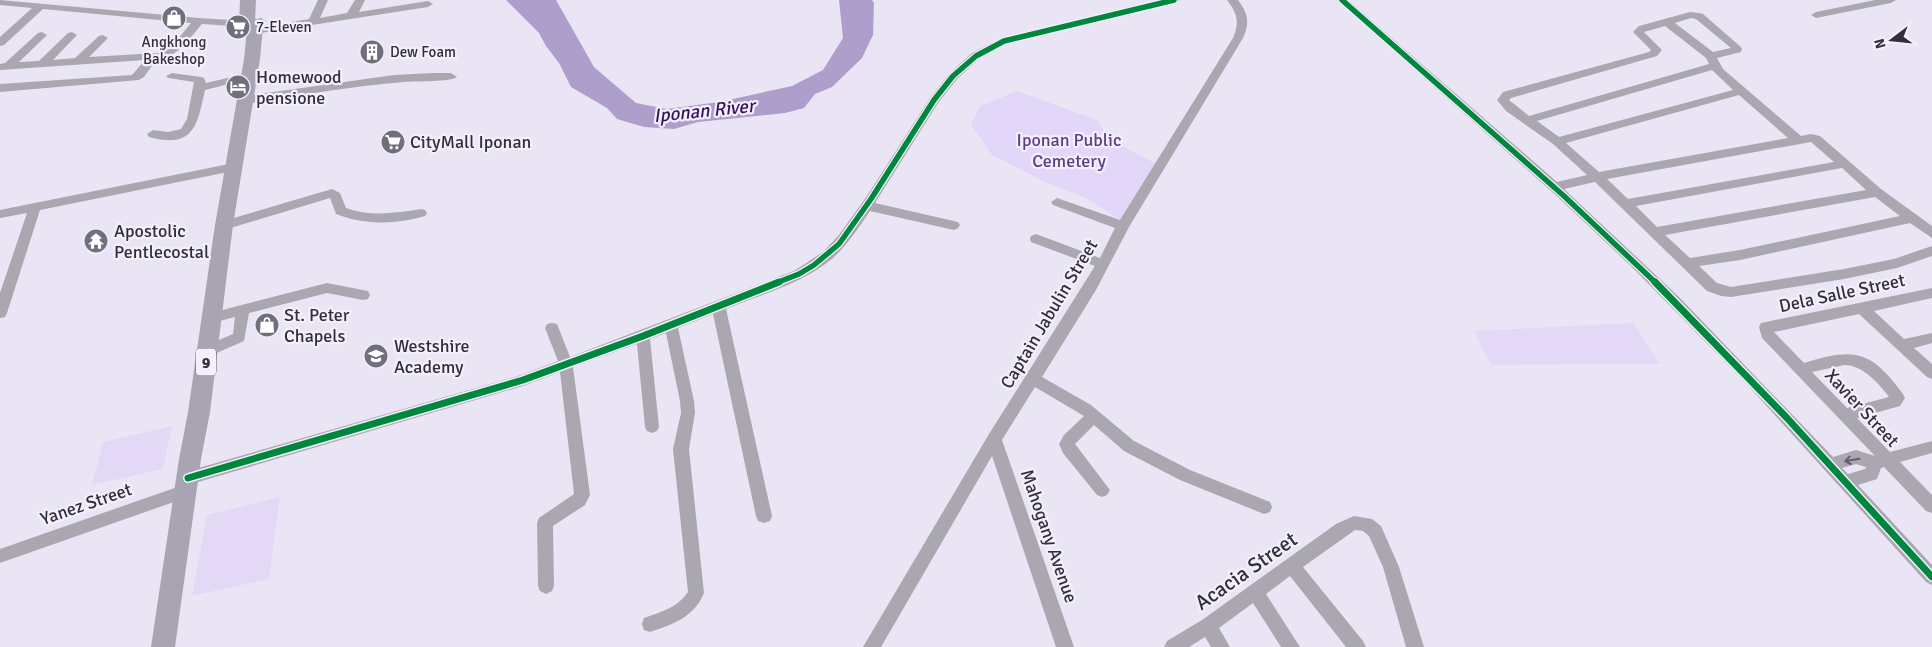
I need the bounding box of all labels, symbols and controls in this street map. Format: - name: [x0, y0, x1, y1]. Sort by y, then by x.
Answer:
- shop icon: Angkhong Bakeshop: [161, 5, 187, 31]
- supermarket icon: 7-Eleven: [225, 14, 251, 40]
- north arrow: [1867, 15, 1917, 65]
- place label: 7-Eleven: [256, 18, 312, 36]
- place label: Angkhong Bakeshop: [142, 33, 207, 68]
- text: N: [1870, 36, 1889, 50]
- building icon: Dew Foam: [359, 39, 385, 65]
- place label: Dew Foam: [390, 43, 456, 61]
- place label: Homewood pensione: [256, 66, 342, 109]
- hotel icon: Homewood pensione: [225, 74, 251, 100]
- water label: Iponan River: [652, 93, 759, 128]
- supermarket icon: CityMall Iponan: [380, 129, 406, 155]
- park label: Iponan Public Cemetery: [1017, 129, 1121, 172]
- place label: CityMall Iponan: [410, 131, 531, 153]
- place label: Apostolic Pentlecostal: [114, 220, 209, 263]
- temple icon: Apostolic Pentlecostal: [83, 228, 109, 254]
- street label: Captain Jabulin Street: [996, 235, 1102, 393]
- street label: Dela Salle Street: [1777, 269, 1907, 317]
- place label: St. Peter Chapels: [284, 304, 350, 347]
- shop icon: St. Peter Chapels: [254, 312, 280, 338]
- place label: Westshire Academy: [394, 335, 470, 378]
- school or university icon: Westshire Academy: [363, 343, 389, 369]
- road number: 9: [196, 348, 216, 376]
- street label: Xavier Street: [1820, 364, 1904, 452]
- one-way arrow: [1844, 455, 1860, 465]
- street label: Mahogany Avenue: [1016, 466, 1082, 606]
- street label: Yanez Street: [37, 478, 135, 530]
- street label: Acacia Street: [1190, 526, 1302, 616]

